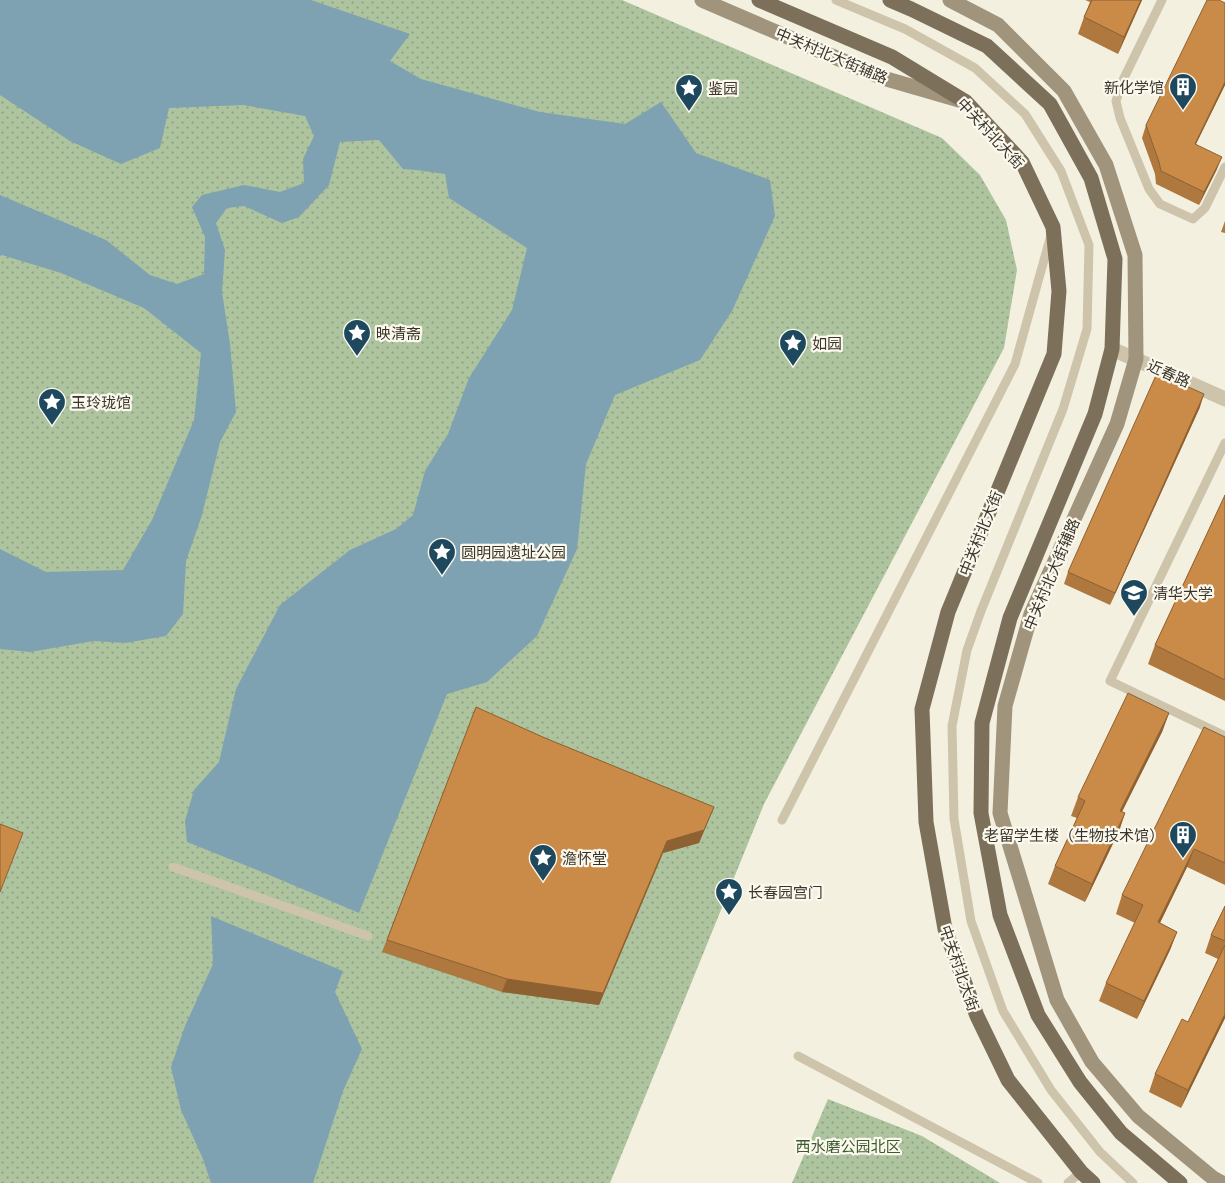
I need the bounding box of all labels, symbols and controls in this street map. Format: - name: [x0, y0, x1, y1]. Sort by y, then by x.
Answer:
- street label: 中关村北大街辅路: [773, 23, 891, 87]
- building icon: 新化学馆: [1168, 72, 1198, 111]
- place icon: 鉴园: [674, 73, 704, 112]
- place label: 新化学馆: [1104, 78, 1164, 96]
- place label: 鉴园: [708, 79, 738, 97]
- street label: 中关村北大街: [954, 94, 1028, 172]
- place icon: 映清斋: [342, 318, 372, 357]
- place label: 映清斋: [376, 324, 421, 342]
- place icon: 如园: [778, 328, 808, 367]
- place label: 如园: [812, 334, 842, 352]
- street label: 近春路: [1145, 356, 1193, 390]
- place icon: 玉玲珑馆: [37, 387, 67, 426]
- place label: 玉玲珑馆: [71, 393, 131, 411]
- street label: 中关村北大街: [955, 488, 1005, 578]
- street label: 中关村北大街辅路: [1019, 515, 1083, 633]
- place icon: 圆明园遗址公园: [427, 537, 457, 576]
- place label: 圆明园遗址公园: [461, 543, 566, 561]
- school or university icon: 清华大学: [1119, 578, 1149, 617]
- place label: 清华大学: [1153, 584, 1213, 602]
- building icon: 老留学生楼（生物技术馆）: [1168, 820, 1198, 859]
- place label: 老留学生楼（生物技术馆）: [984, 826, 1164, 844]
- place icon: 澹怀堂: [528, 843, 558, 882]
- place label: 澹怀堂: [562, 849, 607, 867]
- place icon: 长春园宫门: [714, 877, 744, 916]
- place label: 长春园宫门: [748, 883, 823, 901]
- street label: 中关村北大街: [937, 923, 983, 1013]
- park label: 西水磨公园北区: [795, 1137, 901, 1155]

